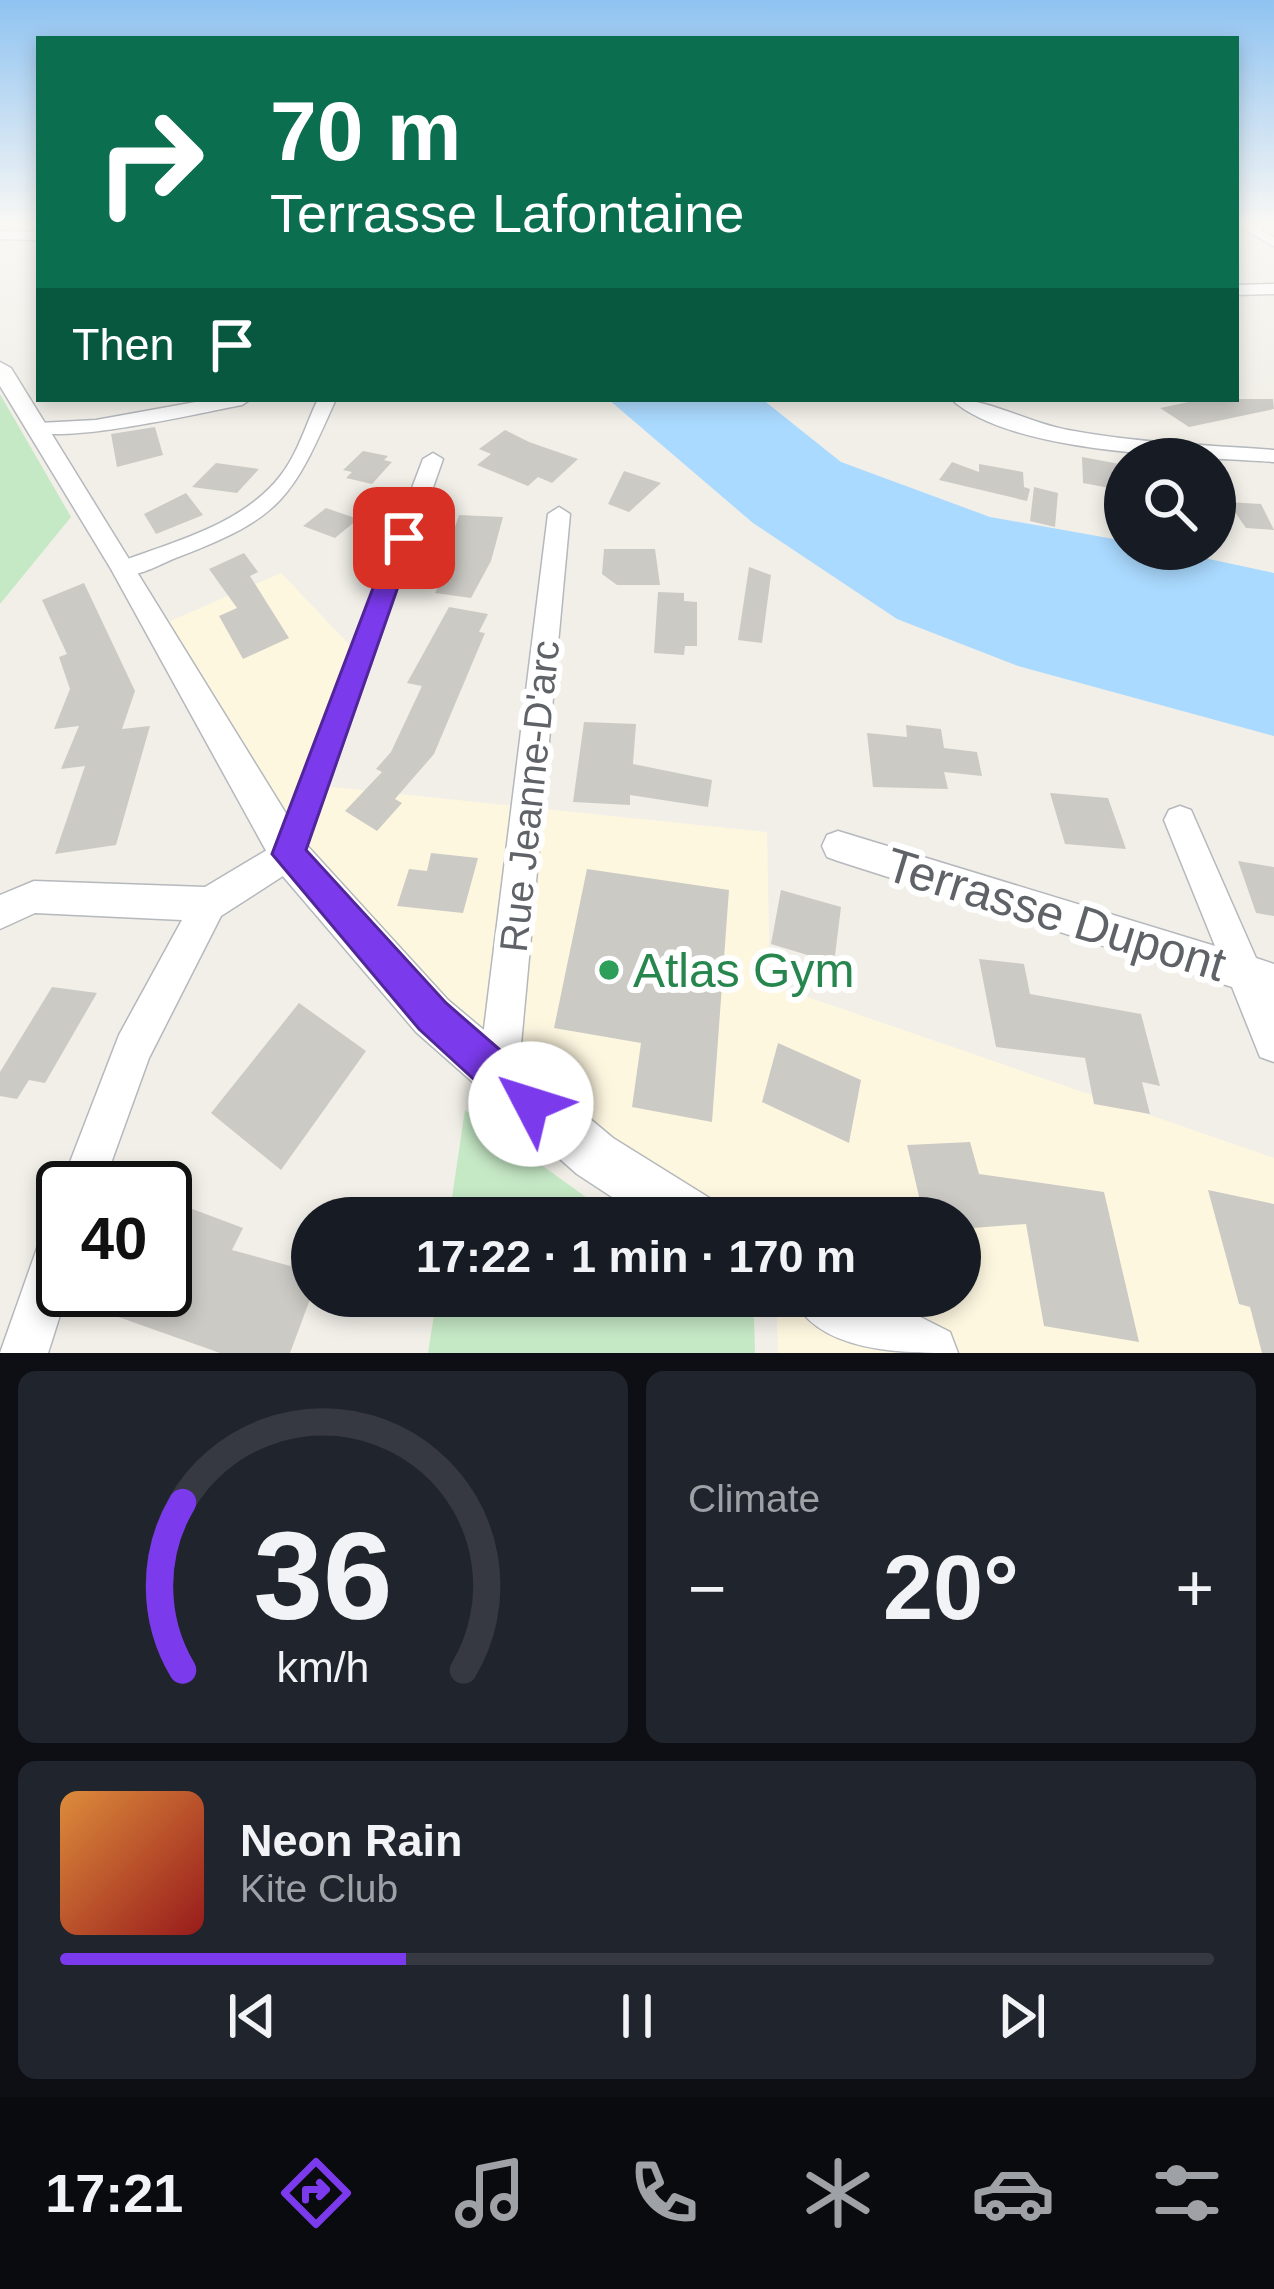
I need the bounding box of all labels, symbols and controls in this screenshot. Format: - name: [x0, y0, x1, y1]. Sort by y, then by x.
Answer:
- icon: right: [72, 84, 228, 240]
- text: 70 m: [270, 84, 461, 178]
- text: Terrasse Lafontaine: [270, 183, 744, 243]
- icon: arrive: [199, 312, 265, 378]
- text: Then: [72, 319, 175, 370]
- map controls: [1104, 438, 1236, 570]
- button: search: [1104, 438, 1236, 570]
- pin: [353, 487, 455, 589]
- icon: arrive: [371, 505, 437, 571]
- street label: Rue Jeanne-D'arc: [492, 638, 567, 954]
- street label: Terrasse Dupont: [880, 838, 1232, 991]
- place label: Atlas Gym: [633, 944, 854, 997]
- marker: Atlas Gym: [596, 957, 622, 983]
- position arrow: [468, 1041, 594, 1167]
- speed limit sign: 40: [36, 1161, 192, 1317]
- text: 17:22 · 1 min · 170 m: [416, 1231, 856, 1282]
- text: Climate: [688, 1477, 820, 1520]
- text: 36: [254, 1506, 392, 1645]
- text: 20°: [883, 1538, 1019, 1638]
- text: −: [688, 1551, 727, 1625]
- text: +: [1175, 1551, 1214, 1625]
- text: km/h: [277, 1643, 369, 1691]
- text: Neon Rain: [240, 1815, 463, 1866]
- text: Kite Club: [240, 1867, 398, 1910]
- icon: previous: [219, 1983, 285, 2049]
- icon: pause: [604, 1983, 670, 2049]
- icon: next: [989, 1983, 1055, 2049]
- icon: directions: [274, 2151, 358, 2235]
- icon: music: [448, 2151, 532, 2235]
- icon: phone: [622, 2151, 706, 2235]
- icon: climate: [796, 2151, 880, 2235]
- icon: car: [971, 2151, 1055, 2235]
- icon: filters: [1145, 2151, 1229, 2235]
- text: 17:21: [45, 2163, 183, 2223]

